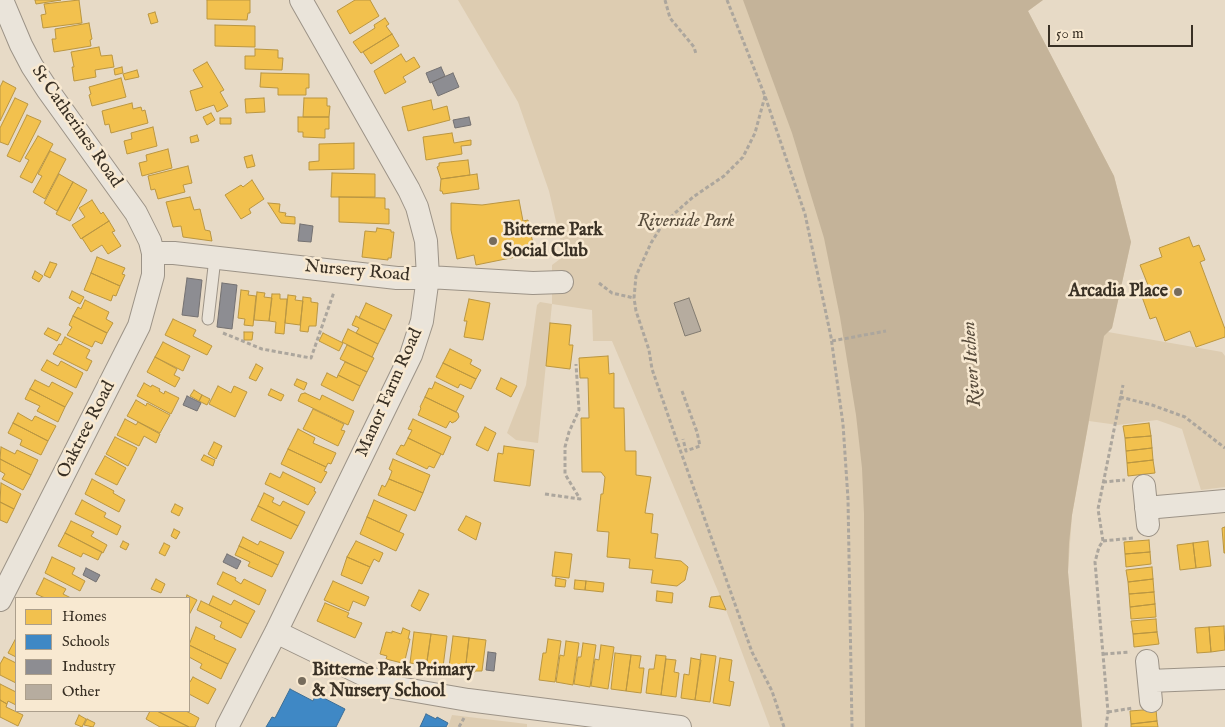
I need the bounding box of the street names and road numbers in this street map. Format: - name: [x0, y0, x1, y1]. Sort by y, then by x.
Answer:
- street label: St Catherines Road: [26, 62, 126, 192]
- street label: Nursery Road: [303, 257, 411, 287]
- street label: Manor Farm Road: [352, 325, 428, 461]
- street label: Oaktree Road: [53, 378, 121, 482]

